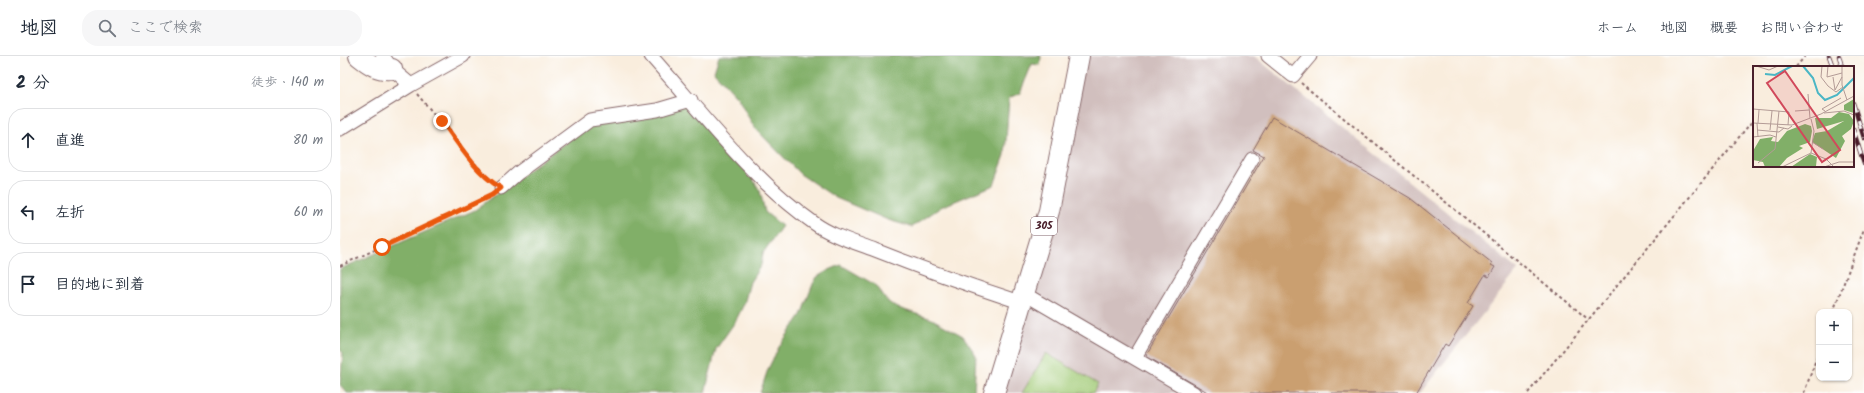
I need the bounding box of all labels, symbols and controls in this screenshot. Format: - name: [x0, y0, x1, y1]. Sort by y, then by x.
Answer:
- search box: [82, 10, 362, 46]
- text: 地図: [20, 14, 58, 44]
- text: ここで検索: [128, 16, 203, 40]
- icon: search: [96, 17, 118, 39]
- text: ホーム: [1597, 17, 1638, 39]
- text: 地図: [1660, 17, 1688, 39]
- text: 概要: [1710, 17, 1738, 39]
- text: お問い合わせ: [1760, 17, 1844, 39]
- inset map: [1753, 66, 1854, 167]
- text: 2 分: [16, 70, 49, 97]
- text: 徒歩 · 140 m: [251, 72, 324, 93]
- route end: [433, 112, 451, 130]
- icon: ahead: [17, 129, 39, 151]
- text: 直進: [55, 129, 85, 153]
- text: 80 m: [293, 130, 323, 151]
- icon: left: [17, 201, 39, 223]
- text: 左折: [55, 201, 85, 225]
- text: 60 m: [294, 202, 323, 223]
- road number: 305: [1031, 217, 1057, 235]
- route start: [373, 238, 391, 256]
- icon: arrive: [17, 273, 39, 295]
- text: 目的地に到着: [55, 273, 145, 297]
- map controls: [1816, 309, 1852, 381]
- button: +: [1816, 309, 1852, 345]
- button: −: [1816, 345, 1852, 381]

